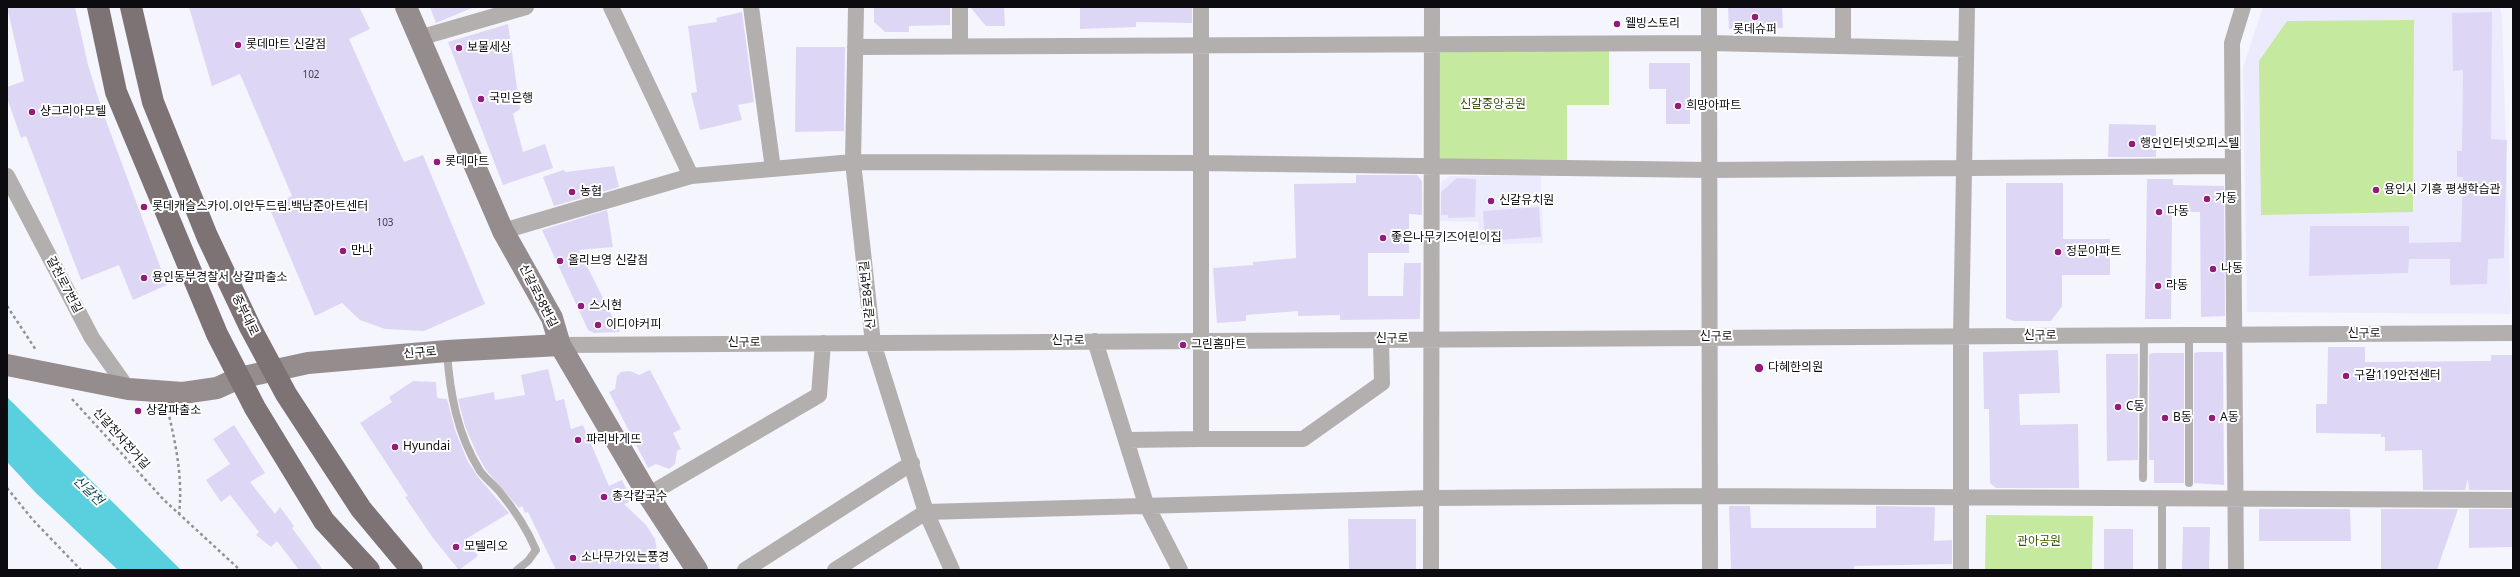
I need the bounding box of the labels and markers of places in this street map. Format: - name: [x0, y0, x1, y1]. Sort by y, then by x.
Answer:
- marker: 롯데슈퍼: [1750, 12, 1760, 22]
- place label: 웰빙스토리: [1625, 17, 1680, 31]
- marker: 웰빙스토리: [1612, 19, 1622, 29]
- place label: 롯데슈퍼: [1733, 23, 1777, 37]
- place label: 롯데마트 신갈점: [246, 38, 326, 52]
- marker: 롯데마트 신갈점: [233, 40, 243, 50]
- place label: 보물세상: [467, 41, 511, 55]
- marker: 보물세상: [454, 43, 464, 53]
- place label: 국민은행: [489, 92, 533, 106]
- marker: 국민은행: [476, 94, 486, 104]
- place label: 희망아파트: [1686, 99, 1741, 113]
- marker: 희망아파트: [1673, 101, 1683, 111]
- place label: 샹그리아모텔: [40, 105, 106, 119]
- marker: 샹그리아모텔: [27, 107, 37, 117]
- place label: 행인인터넷오피스텔: [2140, 137, 2239, 151]
- marker: 행인인터넷오피스텔: [2127, 139, 2137, 149]
- place label: 롯데마트: [445, 155, 489, 169]
- marker: 롯데마트: [432, 157, 442, 167]
- place label: 용인시 기흥 평생학습관: [2384, 183, 2501, 197]
- place label: 농협: [580, 185, 602, 199]
- marker: 용인시 기흥 평생학습관: [2371, 185, 2381, 195]
- marker: 농협: [567, 187, 577, 197]
- place label: 가동: [2215, 192, 2237, 206]
- place label: 신갈유치원: [1499, 194, 1554, 208]
- marker: 가동: [2202, 194, 2212, 204]
- marker: 신갈유치원: [1486, 196, 1496, 206]
- place label: 롯데캐슬스카이.이안두드림.백남준아트센터: [152, 200, 368, 214]
- marker: 롯데캐슬스카이.이안두드림.백남준아트센터: [139, 202, 149, 212]
- place label: 다동: [2167, 205, 2189, 219]
- marker: 다동: [2154, 207, 2164, 217]
- place label: 좋은나무키즈어린이집: [1391, 231, 1501, 245]
- marker: 좋은나무키즈어린이집: [1378, 233, 1388, 243]
- place label: 만나: [351, 244, 373, 258]
- place label: 정문아파트: [2066, 245, 2121, 259]
- marker: 만나: [338, 246, 348, 256]
- marker: 정문아파트: [2053, 247, 2063, 257]
- place label: 올리브영 신갈점: [568, 254, 648, 268]
- marker: 올리브영 신갈점: [555, 256, 565, 266]
- place label: 나동: [2221, 262, 2243, 276]
- marker: 나동: [2208, 264, 2218, 274]
- place label: 용인동부경찰서 상갈파출소: [152, 271, 288, 285]
- marker: 용인동부경찰서 상갈파출소: [139, 273, 149, 283]
- place label: 라동: [2166, 279, 2188, 293]
- marker: 라동: [2153, 281, 2163, 291]
- place label: 스시현: [589, 299, 622, 313]
- marker: 스시현: [576, 301, 586, 311]
- place label: 이디야커피: [606, 318, 661, 332]
- marker: 이디야커피: [593, 320, 603, 330]
- place label: 그린홈마트: [1191, 338, 1246, 352]
- marker: 그린홈마트: [1178, 340, 1188, 350]
- place label: 다혜한의원: [1768, 361, 1823, 375]
- marker: 다혜한의원: [1753, 362, 1765, 374]
- place label: 구갈119안전센터: [2354, 369, 2441, 383]
- marker: 구갈119안전센터: [2341, 371, 2351, 381]
- place label: C동: [2126, 400, 2145, 414]
- marker: C동: [2113, 402, 2123, 412]
- place label: 상갈파출소: [146, 404, 201, 418]
- marker: 상갈파출소: [133, 406, 143, 416]
- place label: B동: [2173, 411, 2192, 425]
- place label: A동: [2220, 411, 2239, 425]
- marker: B동: [2160, 413, 2170, 423]
- marker: A동: [2207, 413, 2217, 423]
- place label: 파리바게뜨: [586, 433, 641, 447]
- marker: 파리바게뜨: [573, 435, 583, 445]
- place label: Hyundai: [403, 440, 450, 454]
- marker: Hyundai: [390, 442, 400, 452]
- place label: 총각칼국수: [612, 490, 667, 504]
- marker: 총각칼국수: [599, 492, 609, 502]
- place label: 모텔리오: [464, 540, 508, 554]
- marker: 모텔리오: [451, 542, 461, 552]
- place label: 소나무가있는풍경: [581, 551, 669, 565]
- marker: 소나무가있는풍경: [568, 553, 578, 563]

